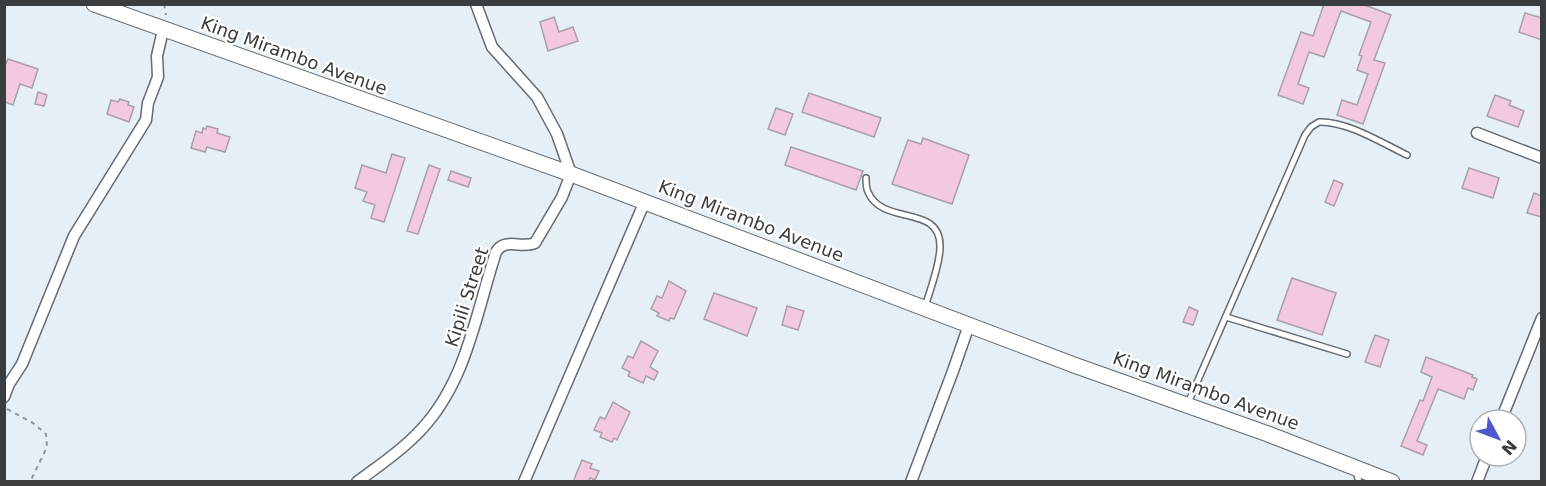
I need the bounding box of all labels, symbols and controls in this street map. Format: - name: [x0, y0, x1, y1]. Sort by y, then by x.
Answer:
- street label: King Mirambo Avenue: [198, 12, 390, 99]
- street label: King Mirambo Avenue: [656, 175, 847, 266]
- street label: Kipili Street: [441, 244, 493, 349]
- street label: King Mirambo Avenue: [1110, 347, 1302, 434]
- north arrow: [1468, 408, 1528, 468]
- text: N: [1497, 436, 1521, 459]

